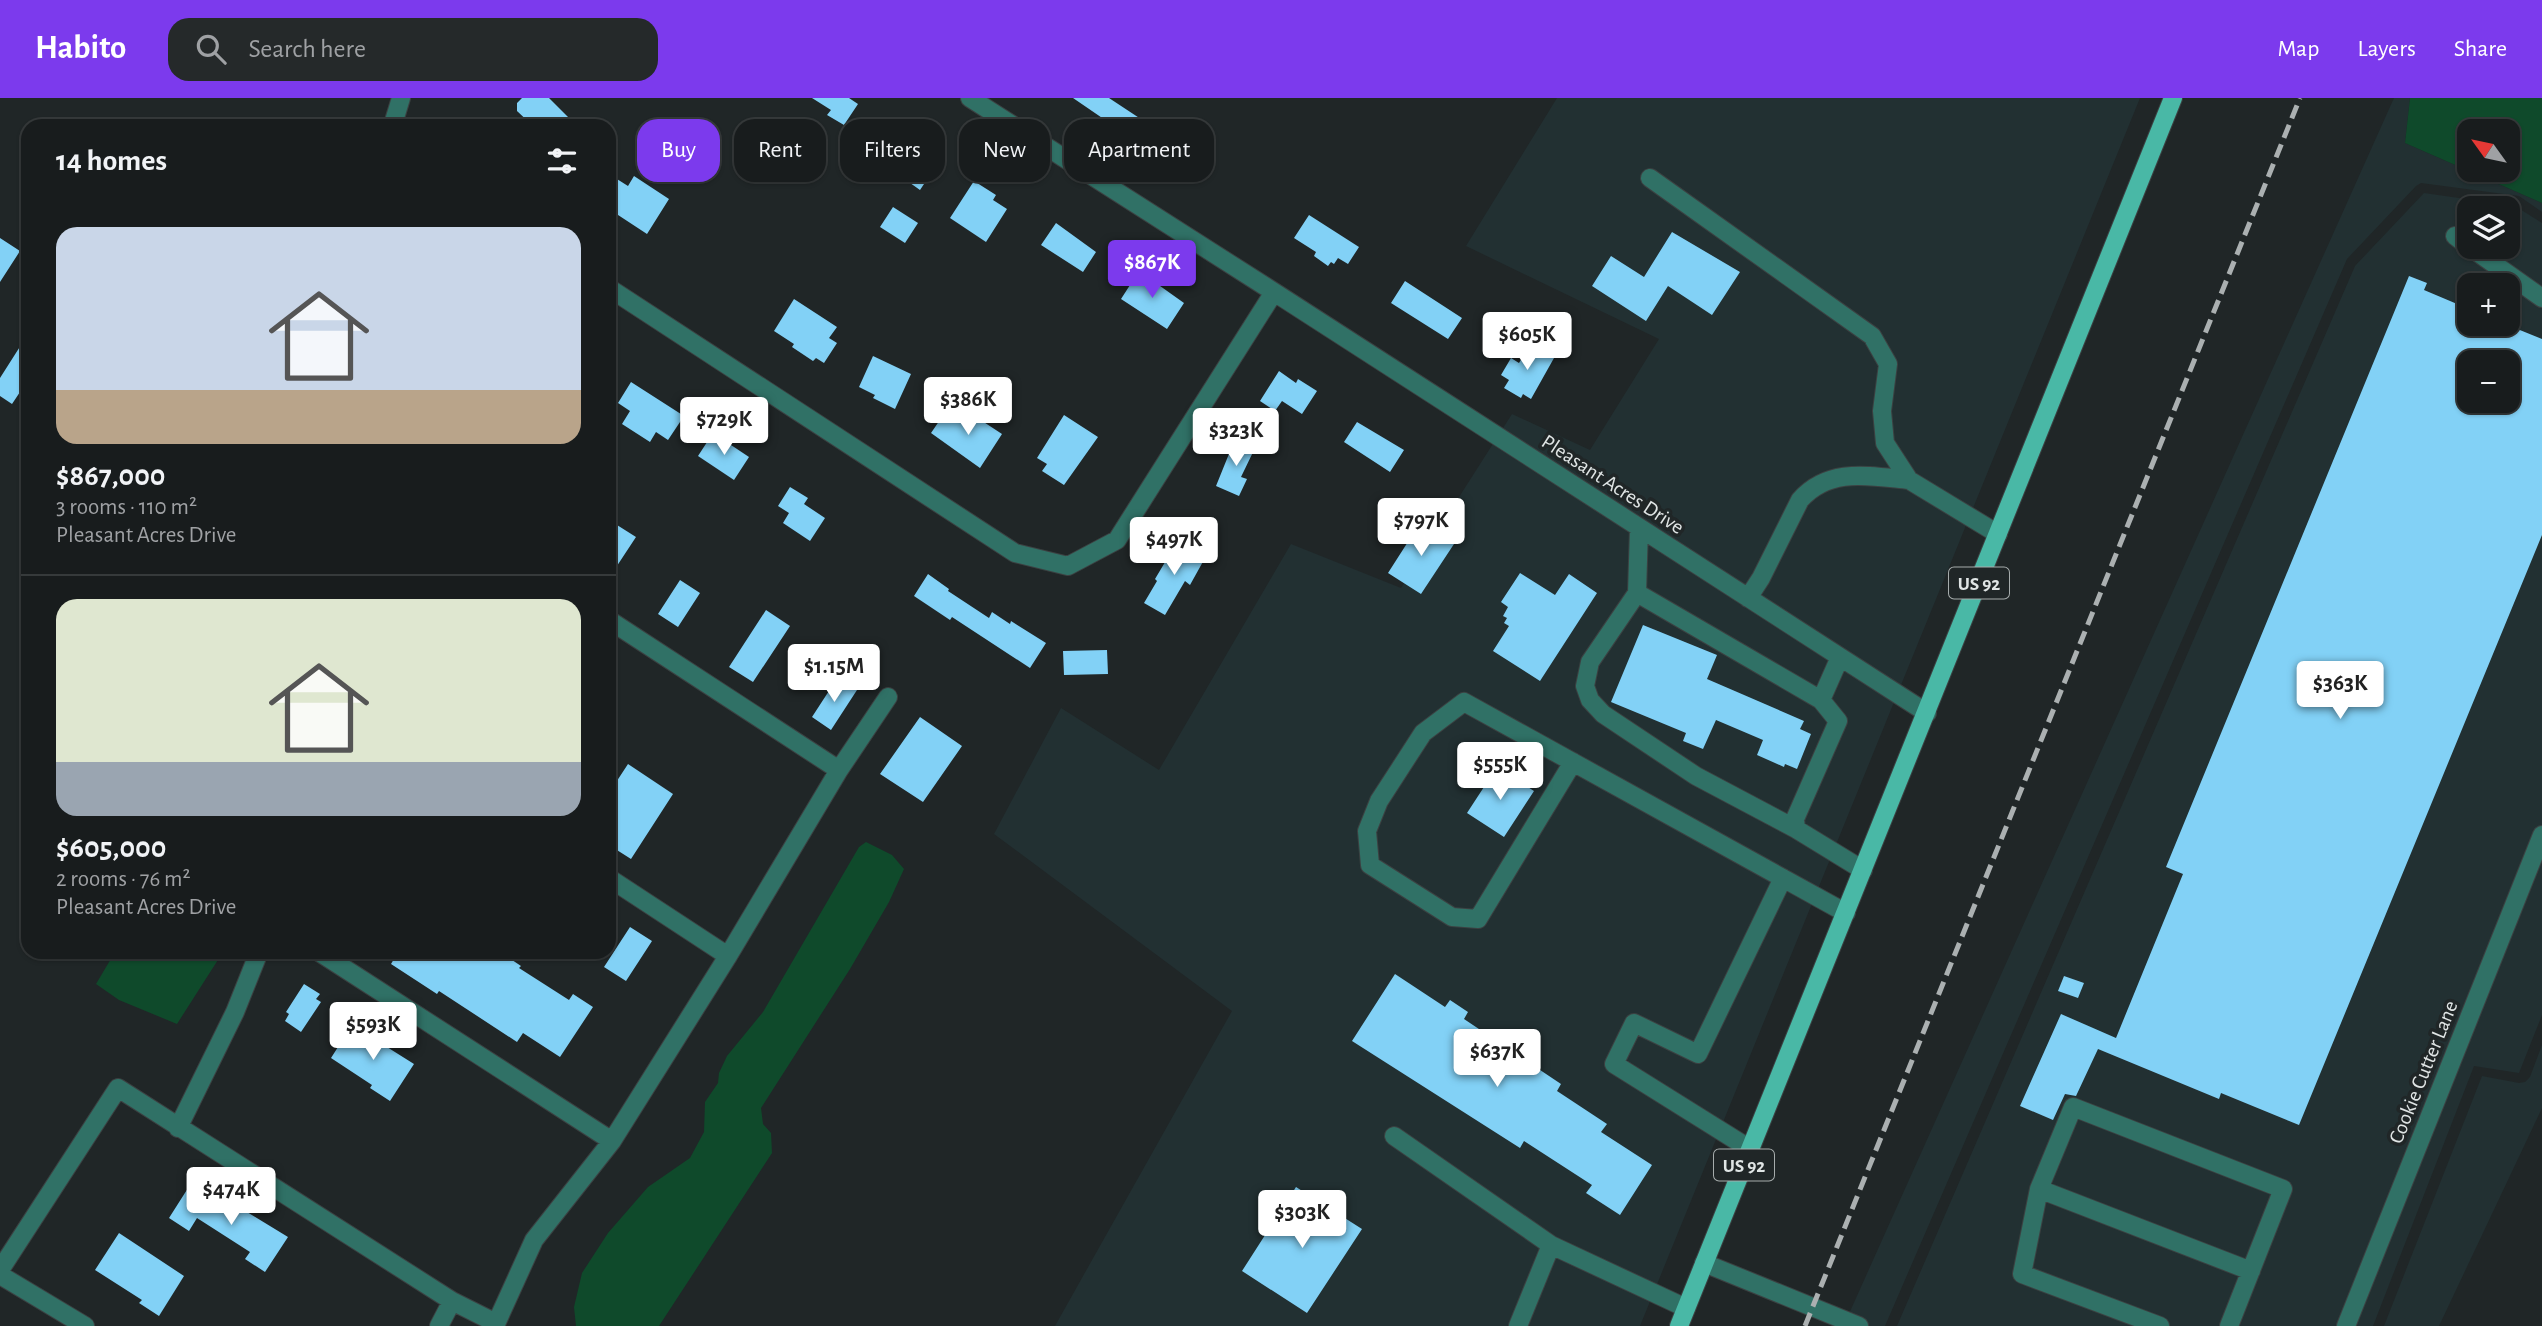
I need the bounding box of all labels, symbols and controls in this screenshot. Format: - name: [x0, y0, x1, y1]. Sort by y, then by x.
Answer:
- search box: [168, 18, 658, 81]
- icon: search: [192, 30, 230, 68]
- text: Habito: [35, 32, 126, 65]
- text: Search here: [248, 36, 366, 62]
- text: Map: [2277, 37, 2319, 61]
- text: Layers: [2357, 37, 2416, 61]
- text: Share: [2454, 37, 2507, 61]
- chip: Buy: [637, 119, 720, 182]
- chip: Rent: [734, 119, 826, 182]
- chip: Filters: [840, 119, 945, 182]
- chip: New: [959, 119, 1050, 182]
- chip: Apartment: [1064, 119, 1214, 182]
- north arrow: [2457, 119, 2520, 182]
- map controls: [2457, 119, 2520, 413]
- icon: filters: [543, 142, 581, 180]
- text: 14 homes: [56, 146, 167, 176]
- button: layers: [2457, 196, 2520, 259]
- pin: $867K: [1103, 240, 1201, 300]
- text: $867K: [1124, 251, 1180, 274]
- icon: home: [256, 273, 382, 399]
- button: +: [2457, 273, 2520, 336]
- pin: $605K: [1478, 313, 1576, 372]
- text: $605K: [1499, 323, 1555, 346]
- button: −: [2457, 350, 2520, 413]
- pin: $386K: [919, 378, 1017, 437]
- text: $386K: [940, 388, 996, 411]
- pin: $729K: [675, 398, 773, 457]
- text: $729K: [696, 408, 752, 431]
- pin: $323K: [1187, 408, 1285, 468]
- text: $323K: [1209, 419, 1263, 442]
- street label: Pleasant Acres Drive: [1538, 431, 1688, 538]
- text: $867,000: [56, 461, 166, 491]
- text: 3 rooms · 110 m²: [56, 496, 197, 519]
- pin: $797K: [1372, 498, 1470, 558]
- text: $797K: [1394, 509, 1448, 532]
- pin: $497K: [1125, 518, 1223, 577]
- text: Pleasant Acres Drive: [56, 524, 236, 547]
- text: $497K: [1146, 528, 1202, 551]
- road number: US 92: [1949, 568, 2009, 598]
- pin: $1.15M: [777, 644, 891, 704]
- icon: home: [256, 645, 382, 771]
- text: $1.15M: [804, 655, 864, 678]
- pin: $363K: [2291, 662, 2389, 721]
- text: $363K: [2313, 672, 2367, 695]
- pin: $555K: [1451, 742, 1549, 802]
- text: $555K: [1473, 753, 1527, 776]
- text: $605,000: [56, 833, 166, 863]
- text: 2 rooms · 76 m²: [56, 868, 190, 891]
- text: Pleasant Acres Drive: [56, 896, 236, 919]
- street label: Cookie Cutter Lane: [2385, 998, 2462, 1147]
- pin: $593K: [324, 1002, 422, 1062]
- text: $593K: [346, 1013, 400, 1036]
- pin: $637K: [1448, 1030, 1546, 1089]
- text: $637K: [1470, 1040, 1524, 1063]
- road number: US 92: [1714, 1149, 1774, 1180]
- pin: $474K: [182, 1168, 280, 1227]
- text: $474K: [203, 1178, 259, 1201]
- pin: $303K: [1253, 1190, 1351, 1250]
- text: $303K: [1274, 1201, 1330, 1224]

